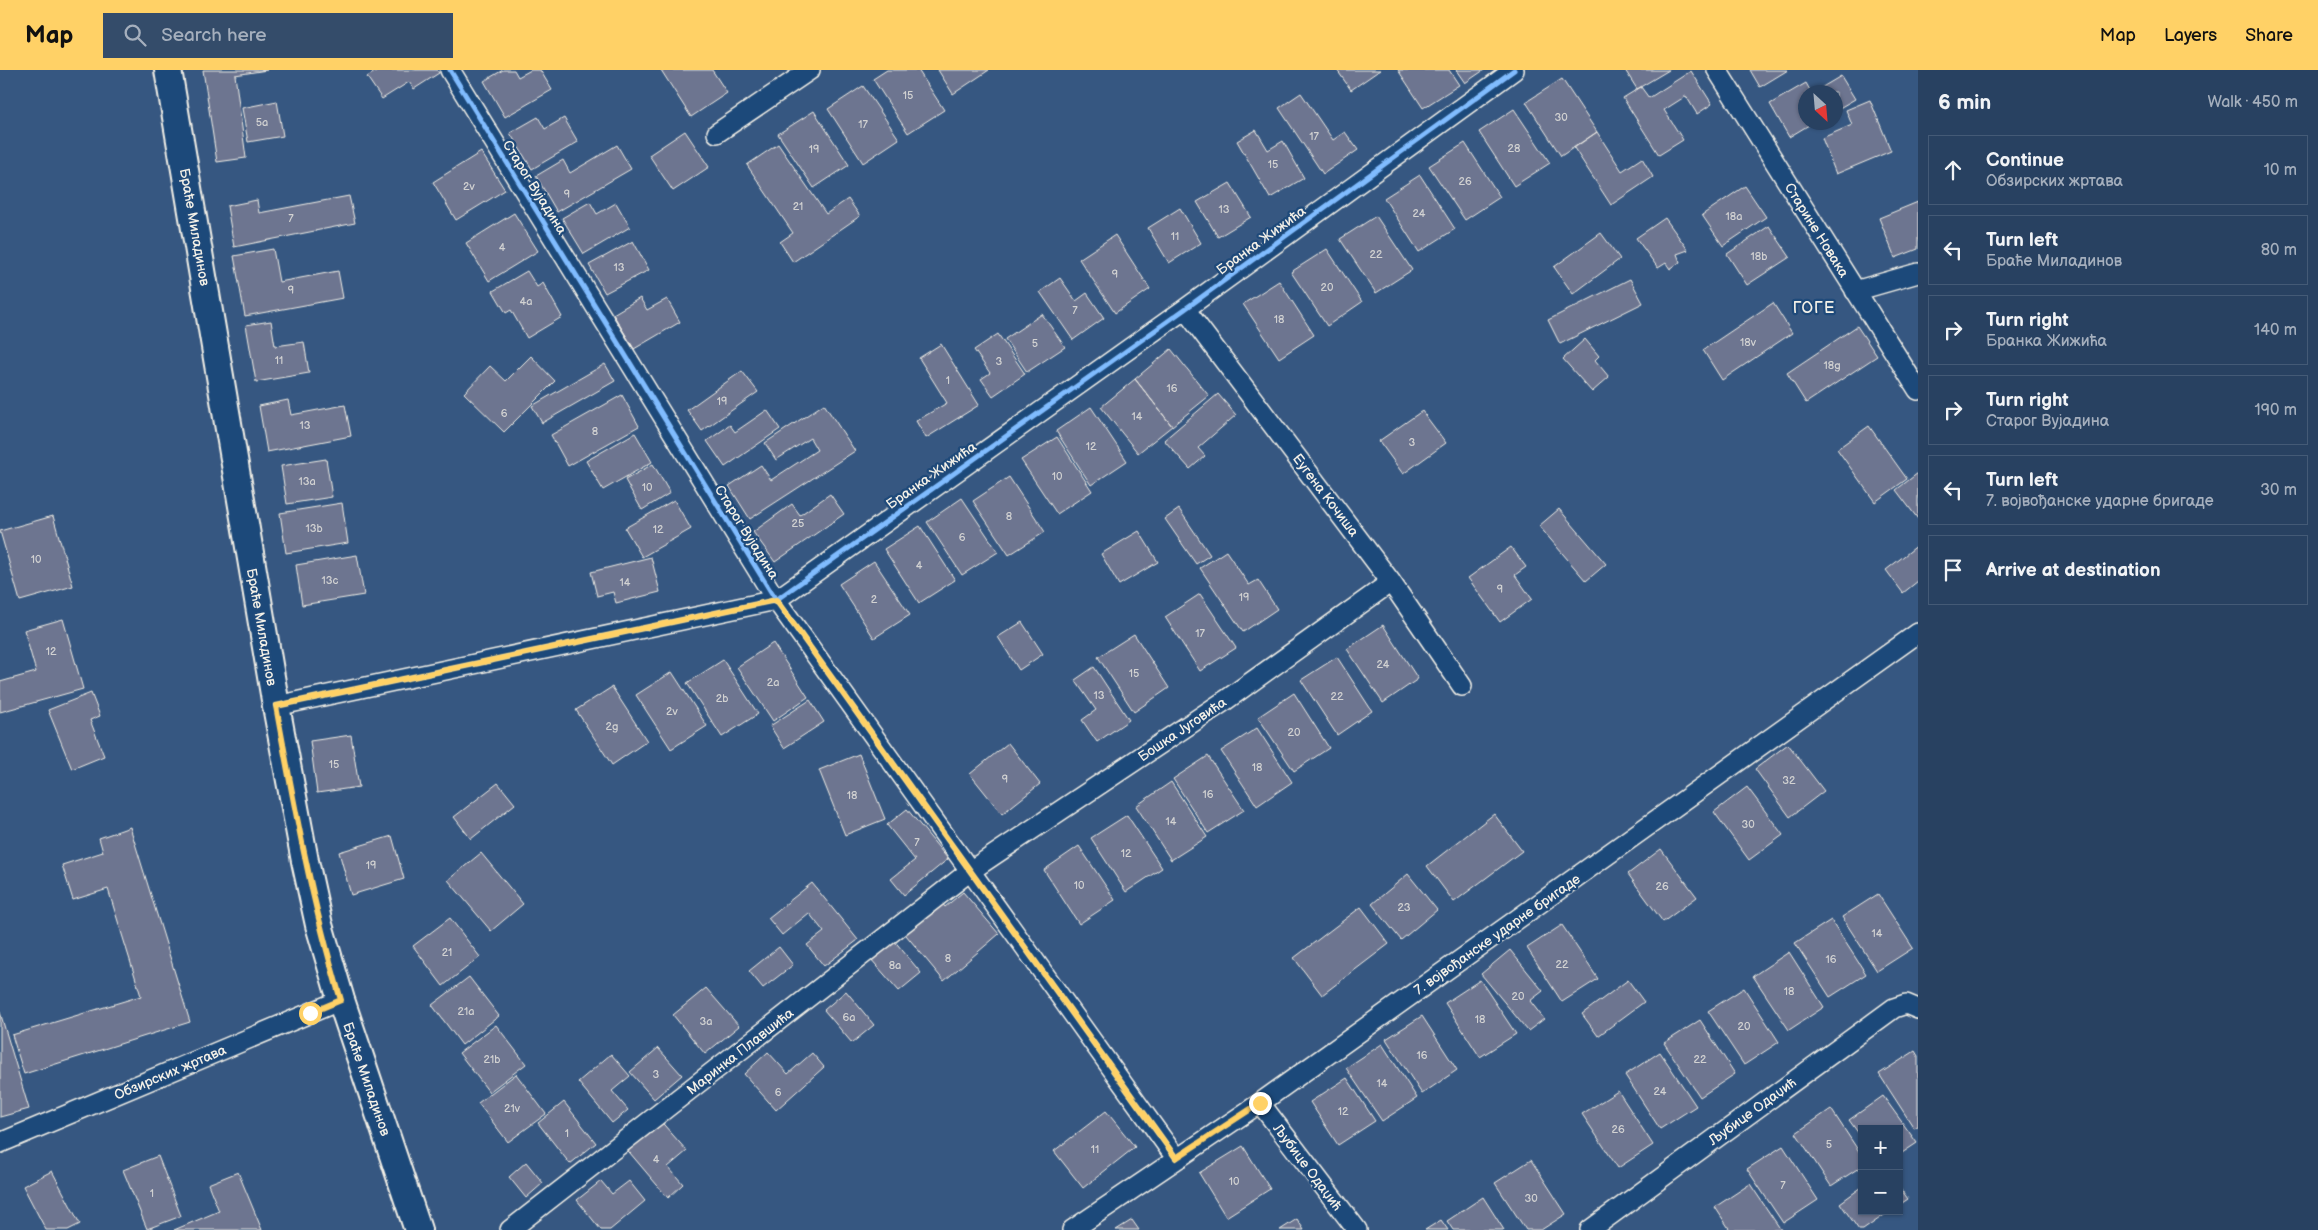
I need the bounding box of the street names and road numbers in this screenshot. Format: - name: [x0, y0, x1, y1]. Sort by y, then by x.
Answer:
- street label: Старог Вујадина: [499, 137, 571, 238]
- street label: Браће Миладинов: [176, 167, 213, 288]
- street label: Старине Новака: [1781, 180, 1853, 281]
- street label: Бранка Жижића: [1213, 202, 1310, 278]
- street label: Бранка Жижића: [883, 438, 980, 513]
- street label: Еугена Кочиша: [1289, 451, 1363, 541]
- street label: Старог Вујадина: [711, 482, 783, 583]
- street label: Браће Миладинов: [243, 567, 280, 688]
- street label: Бошка Југовића: [1135, 693, 1230, 765]
- street label: 7. војвођанске ударне бригаде: [1411, 870, 1584, 999]
- street label: Маринка Плавшића: [684, 1004, 798, 1098]
- street label: Браће Миладинов: [339, 1020, 394, 1139]
- street label: Обзирских жртава: [112, 1041, 229, 1104]
- street label: Љубице Одаџић: [1704, 1074, 1800, 1150]
- street label: Љубице Одаџић: [1269, 1120, 1346, 1214]

